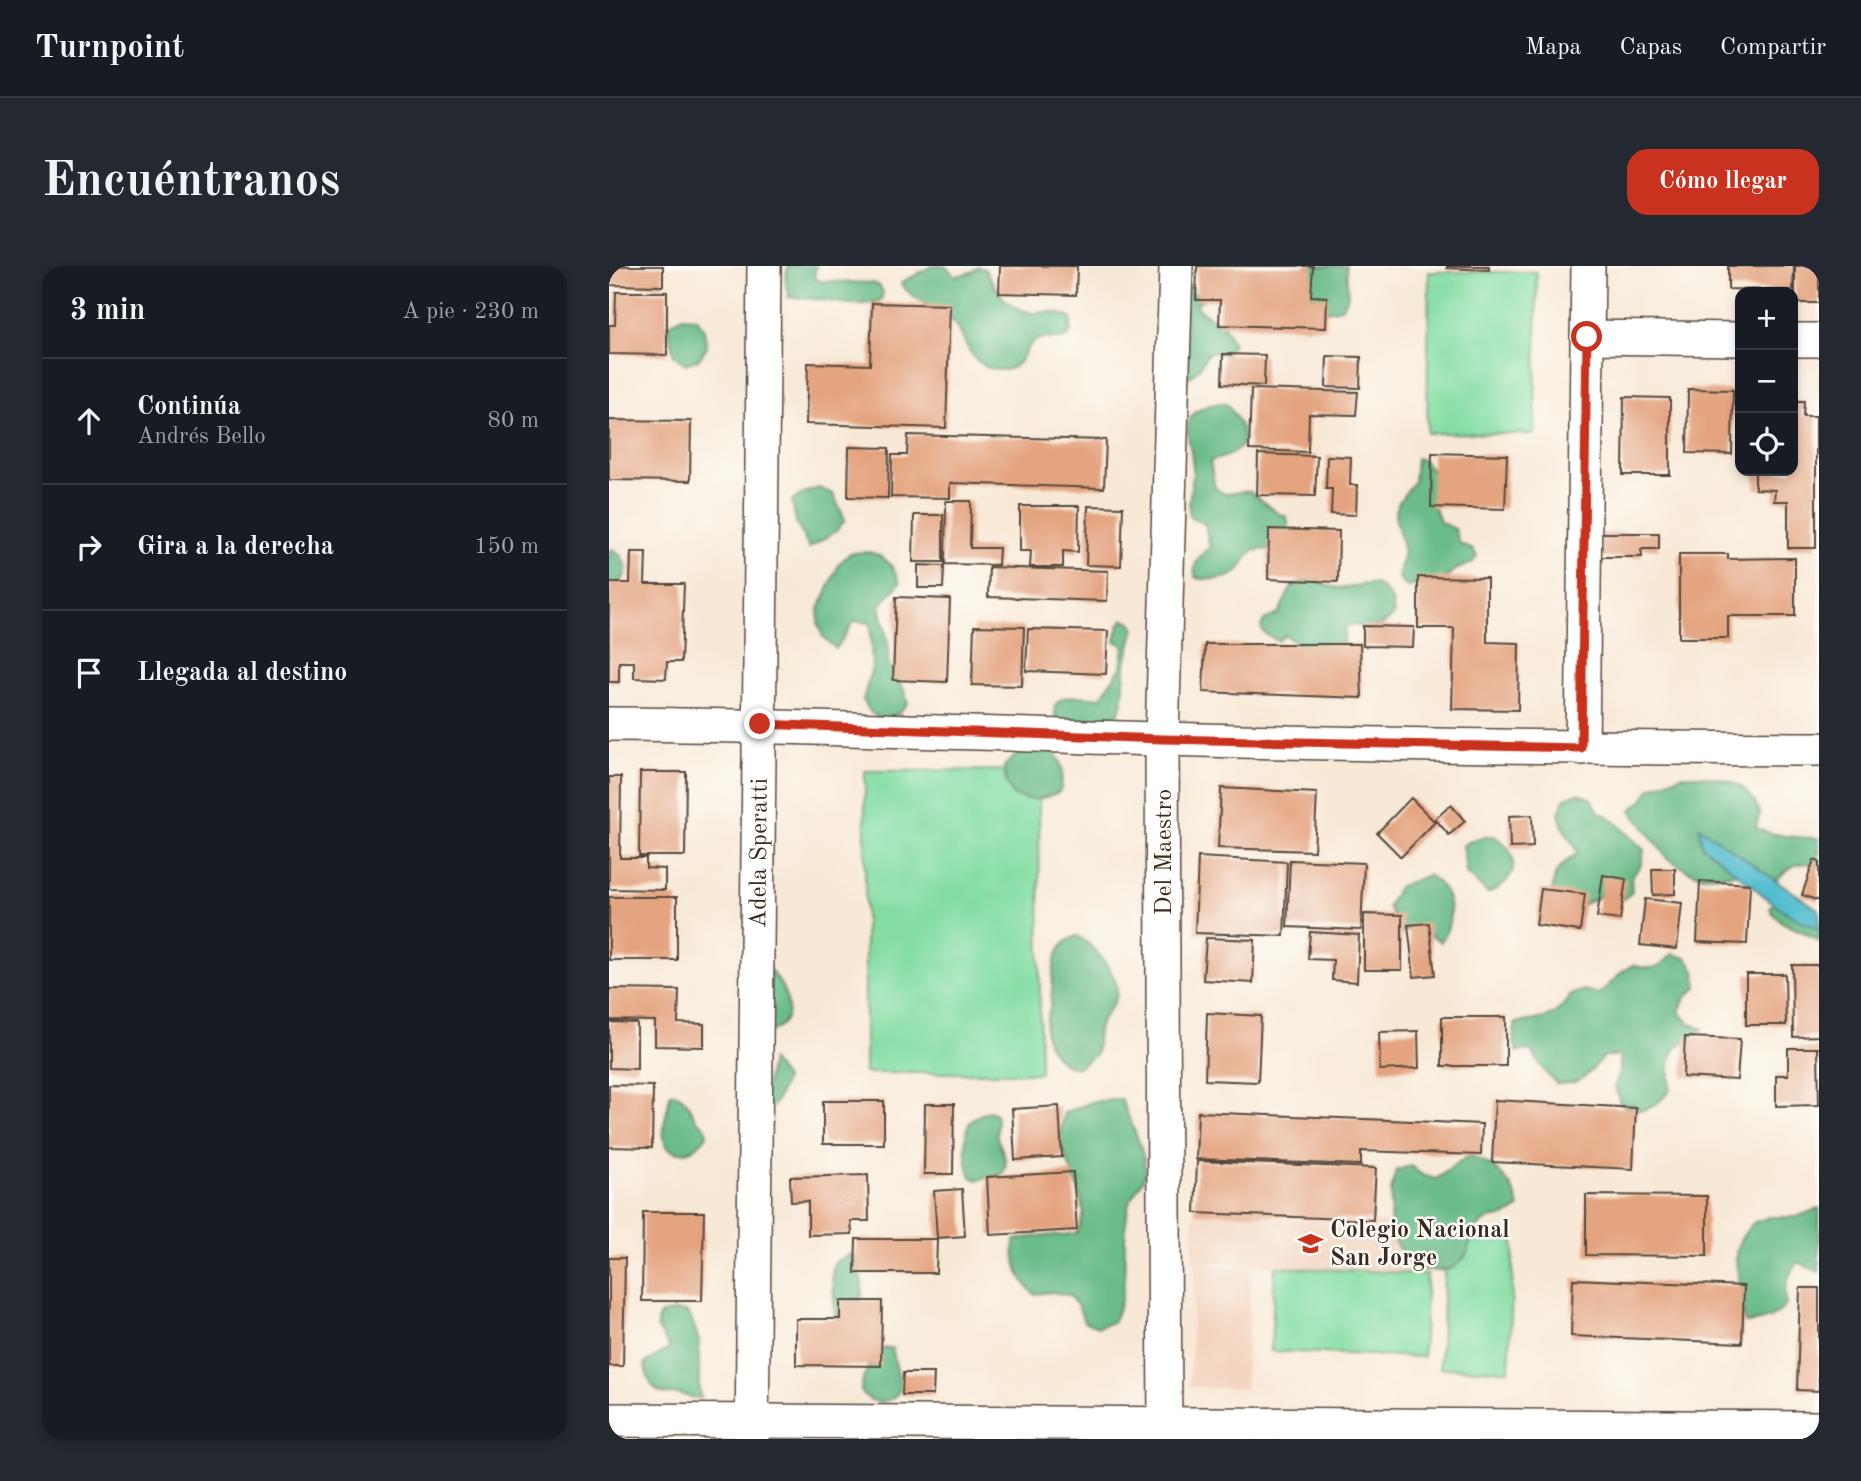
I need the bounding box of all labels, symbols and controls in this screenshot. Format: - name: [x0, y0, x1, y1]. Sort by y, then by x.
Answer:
- text: Turnpoint: [35, 32, 184, 65]
- text: Mapa: [1525, 36, 1581, 60]
- text: Capas: [1619, 36, 1682, 60]
- text: Compartir: [1720, 36, 1826, 60]
- button: Cómo llegar: [1627, 149, 1819, 215]
- text: Encuéntranos: [42, 158, 340, 207]
- map controls: [1735, 287, 1798, 476]
- button: +: [1735, 287, 1798, 350]
- text: 3 min: [70, 296, 145, 326]
- text: A pie · 230 m: [402, 300, 539, 323]
- route start: [1571, 321, 1602, 352]
- button: −: [1735, 350, 1798, 413]
- text: Continúa: [137, 394, 241, 420]
- icon: ahead: [70, 402, 108, 440]
- text: 80 m: [488, 409, 539, 432]
- button: locate: [1735, 413, 1798, 476]
- text: Andrés Bello: [137, 425, 266, 448]
- icon: right: [70, 528, 108, 566]
- text: Gira a la derecha: [137, 534, 334, 560]
- text: 150 m: [474, 535, 539, 558]
- icon: arrive: [70, 654, 108, 692]
- text: Llegada al destino: [137, 660, 347, 686]
- route end: [744, 708, 775, 739]
- street label: Adela Speratti: [747, 778, 773, 928]
- street label: Del Maestro: [1153, 789, 1177, 915]
- place label: Colegio Nacional San Jorge: [1330, 1219, 1510, 1271]
- school or university icon: Colegio Nacional San Jorge: [1296, 1229, 1324, 1257]

